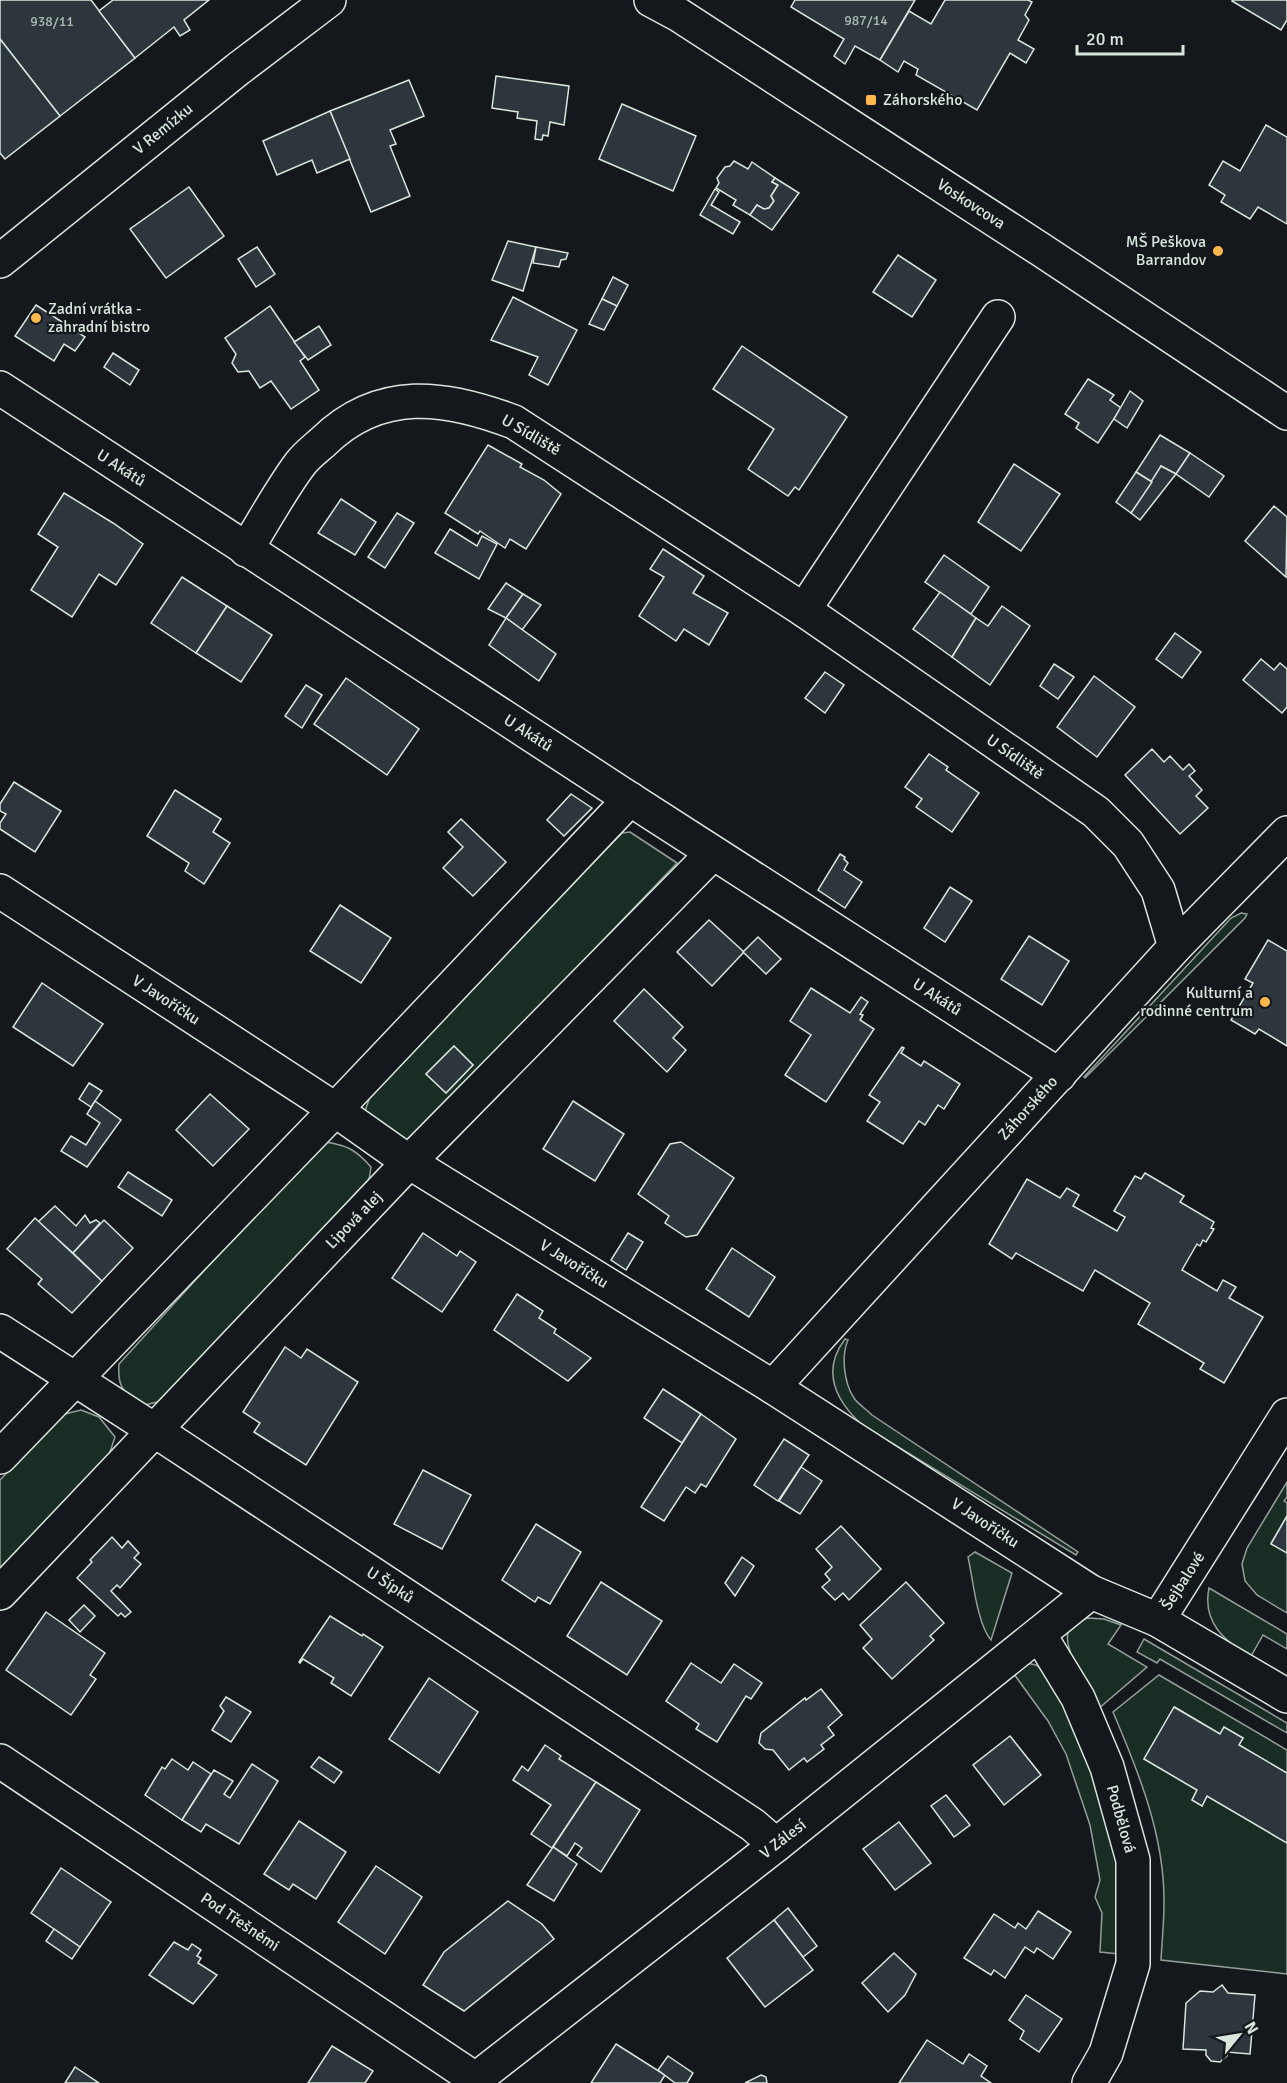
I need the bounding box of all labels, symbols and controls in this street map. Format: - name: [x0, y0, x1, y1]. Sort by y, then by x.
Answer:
- house number: 987/14: [844, 12, 888, 29]
- house number: 938/11: [30, 13, 74, 30]
- scale bar: [1077, 18, 1184, 56]
- text: 20 m: [1086, 28, 1124, 50]
- place label: Záhorského: [883, 90, 963, 110]
- marker: Záhorského: [864, 93, 878, 107]
- street label: V Remízku: [129, 99, 197, 159]
- street label: Voskovcova: [933, 174, 1009, 234]
- place label: MŠ Peškova Barrandov: [1126, 232, 1207, 270]
- marker: MŠ Peškova Barrandov: [1211, 244, 1225, 258]
- place label: Zadní vrátka - zahradní bistro: [48, 299, 150, 337]
- marker: Zadní vrátka - zahradní bistro: [29, 311, 43, 325]
- street label: U Sídliště: [498, 410, 564, 460]
- street label: U Akátů: [93, 445, 149, 491]
- street label: U Akátů: [500, 710, 556, 756]
- street label: U Sídliště: [982, 730, 1048, 784]
- street label: V Javoříčku: [128, 971, 204, 1029]
- street label: U Akátů: [909, 974, 965, 1020]
- place label: Kulturní a rodinné centrum: [1140, 983, 1253, 1021]
- marker: Kulturní a rodinné centrum: [1258, 995, 1272, 1009]
- street label: Záhorského: [994, 1072, 1062, 1144]
- street label: Lipová alej: [321, 1187, 387, 1253]
- street label: V Javoříčku: [536, 1235, 612, 1293]
- street label: V Javoříčku: [947, 1494, 1023, 1552]
- street label: Šejbalové: [1157, 1548, 1209, 1614]
- street label: U Šípků: [363, 1562, 417, 1608]
- street label: Podbělová: [1102, 1783, 1140, 1855]
- street label: V Zálesí: [756, 1814, 811, 1863]
- street label: Pod Třešněmi: [197, 1888, 283, 1956]
- north arrow: [1209, 2005, 1269, 2065]
- text: N: [1240, 2018, 1263, 2038]

